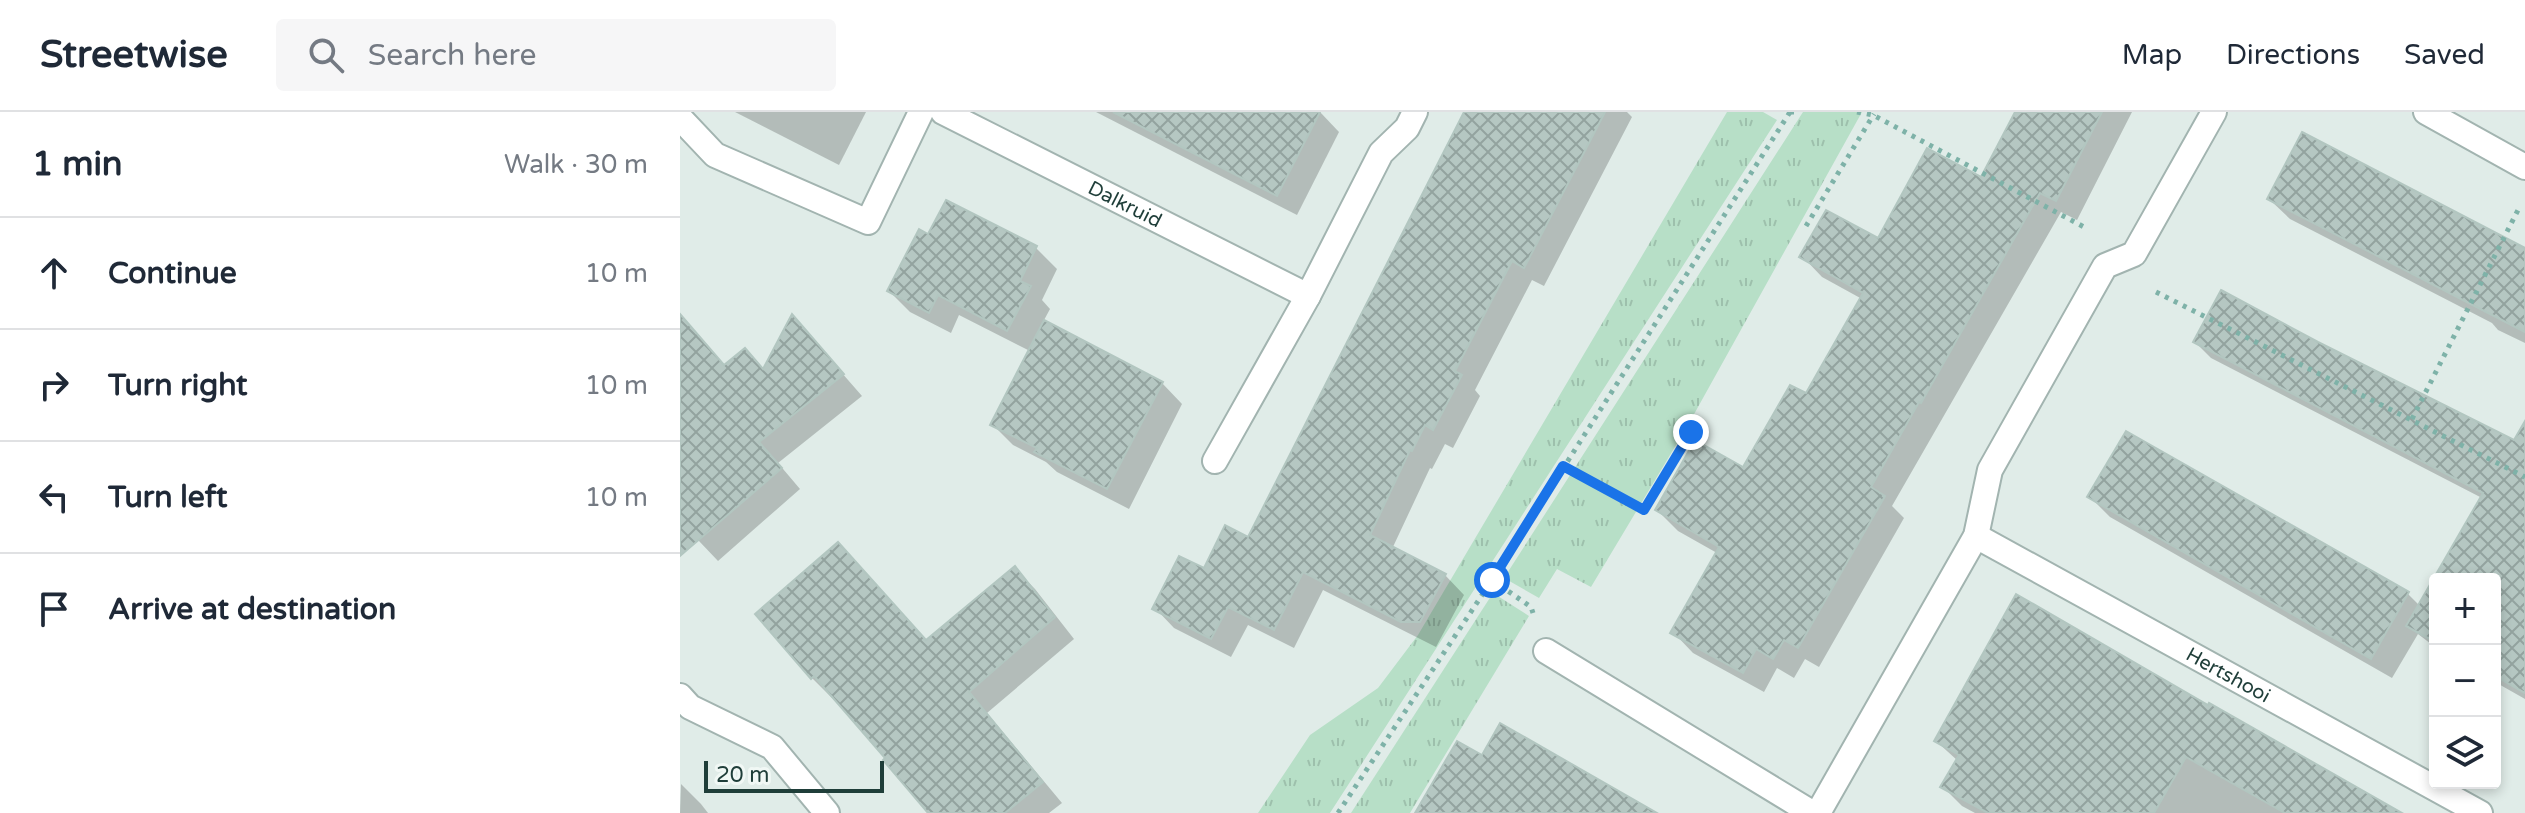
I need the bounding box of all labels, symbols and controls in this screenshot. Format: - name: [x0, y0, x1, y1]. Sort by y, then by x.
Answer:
- search box: [276, 19, 836, 91]
- text: Streetwise: [40, 32, 228, 78]
- icon: search: [304, 33, 348, 77]
- text: Search here: [368, 37, 536, 74]
- text: Map: [2122, 38, 2182, 72]
- text: Directions: [2226, 38, 2360, 72]
- text: Saved: [2404, 38, 2485, 72]
- text: 1 min: [32, 144, 123, 185]
- text: Walk · 30 m: [504, 149, 648, 180]
- street label: Dalkruid: [1084, 176, 1166, 233]
- icon: ahead: [32, 251, 76, 295]
- text: Continue: [108, 255, 237, 292]
- text: 10 m: [585, 258, 648, 289]
- icon: right: [32, 363, 76, 407]
- text: Turn right: [108, 367, 248, 404]
- text: 10 m: [585, 370, 648, 401]
- route end: [1673, 414, 1709, 450]
- icon: left: [32, 475, 76, 519]
- text: Turn left: [108, 479, 227, 516]
- text: 10 m: [585, 482, 648, 513]
- route start: [1474, 562, 1510, 598]
- map controls: [2429, 573, 2501, 789]
- button: +: [2429, 573, 2501, 645]
- icon: arrive: [32, 587, 76, 631]
- text: Arrive at destination: [108, 591, 396, 628]
- street label: Hertshooi: [2182, 643, 2274, 708]
- button: −: [2429, 645, 2501, 717]
- button: layers: [2429, 717, 2501, 789]
- scale bar: [704, 757, 884, 793]
- text: 20 m: [716, 762, 770, 788]

